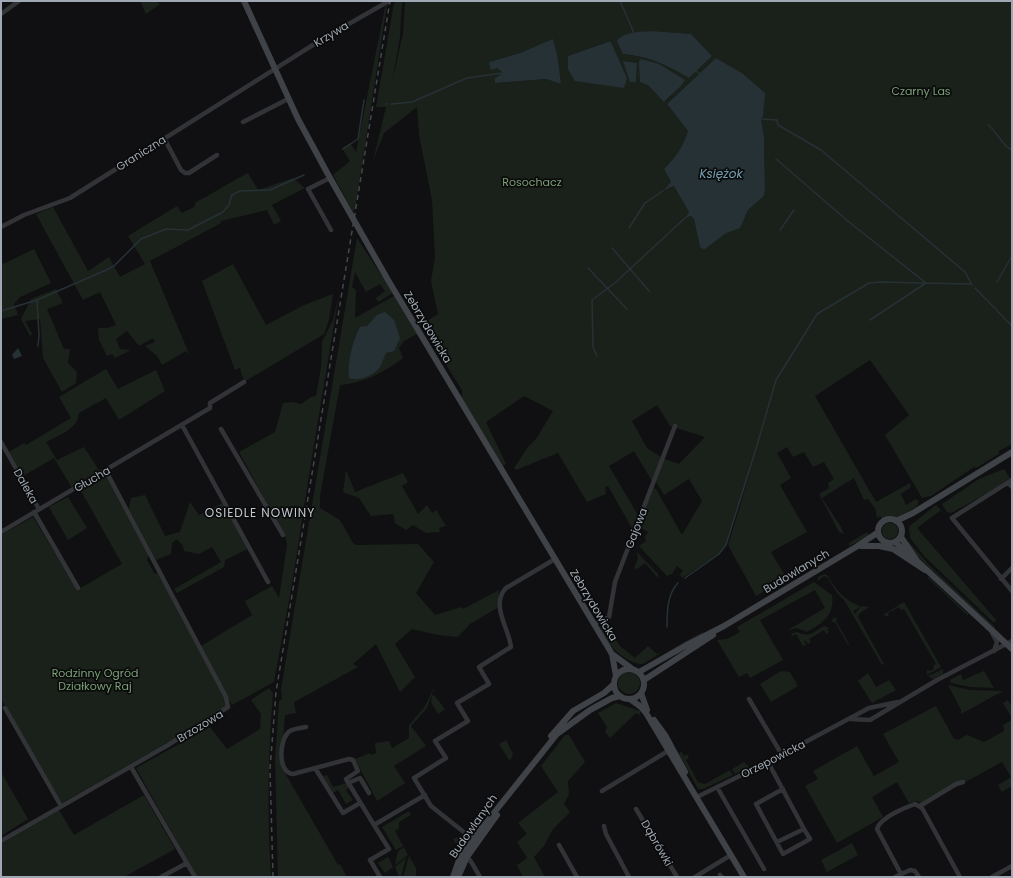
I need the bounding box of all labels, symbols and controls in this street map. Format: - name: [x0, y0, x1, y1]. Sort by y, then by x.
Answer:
- street label: Krzywa: [310, 17, 352, 51]
- park label: Czarny Las: [891, 83, 951, 99]
- street label: Graniczna: [113, 131, 169, 175]
- water label: Księżok: [699, 165, 743, 182]
- park label: Rosochacz: [502, 174, 562, 190]
- street label: Zebrzydowicka: [400, 288, 456, 366]
- street label: Głucha: [71, 462, 113, 496]
- street label: Daleka: [10, 466, 42, 506]
- district label: OSIEDLE NOWINY: [205, 504, 315, 521]
- street label: Gajowa: [621, 505, 651, 551]
- street label: Budowlanych: [760, 545, 832, 597]
- street label: Zebrzydowicka: [566, 566, 622, 644]
- park label: Rodzinny Ogród Działkowy Raj: [52, 665, 138, 694]
- street label: Brzozowa: [174, 706, 226, 746]
- street label: Orzepowicka: [738, 736, 808, 782]
- street label: Budowlanych: [445, 791, 501, 861]
- street label: Dąbrówki: [637, 817, 677, 869]

